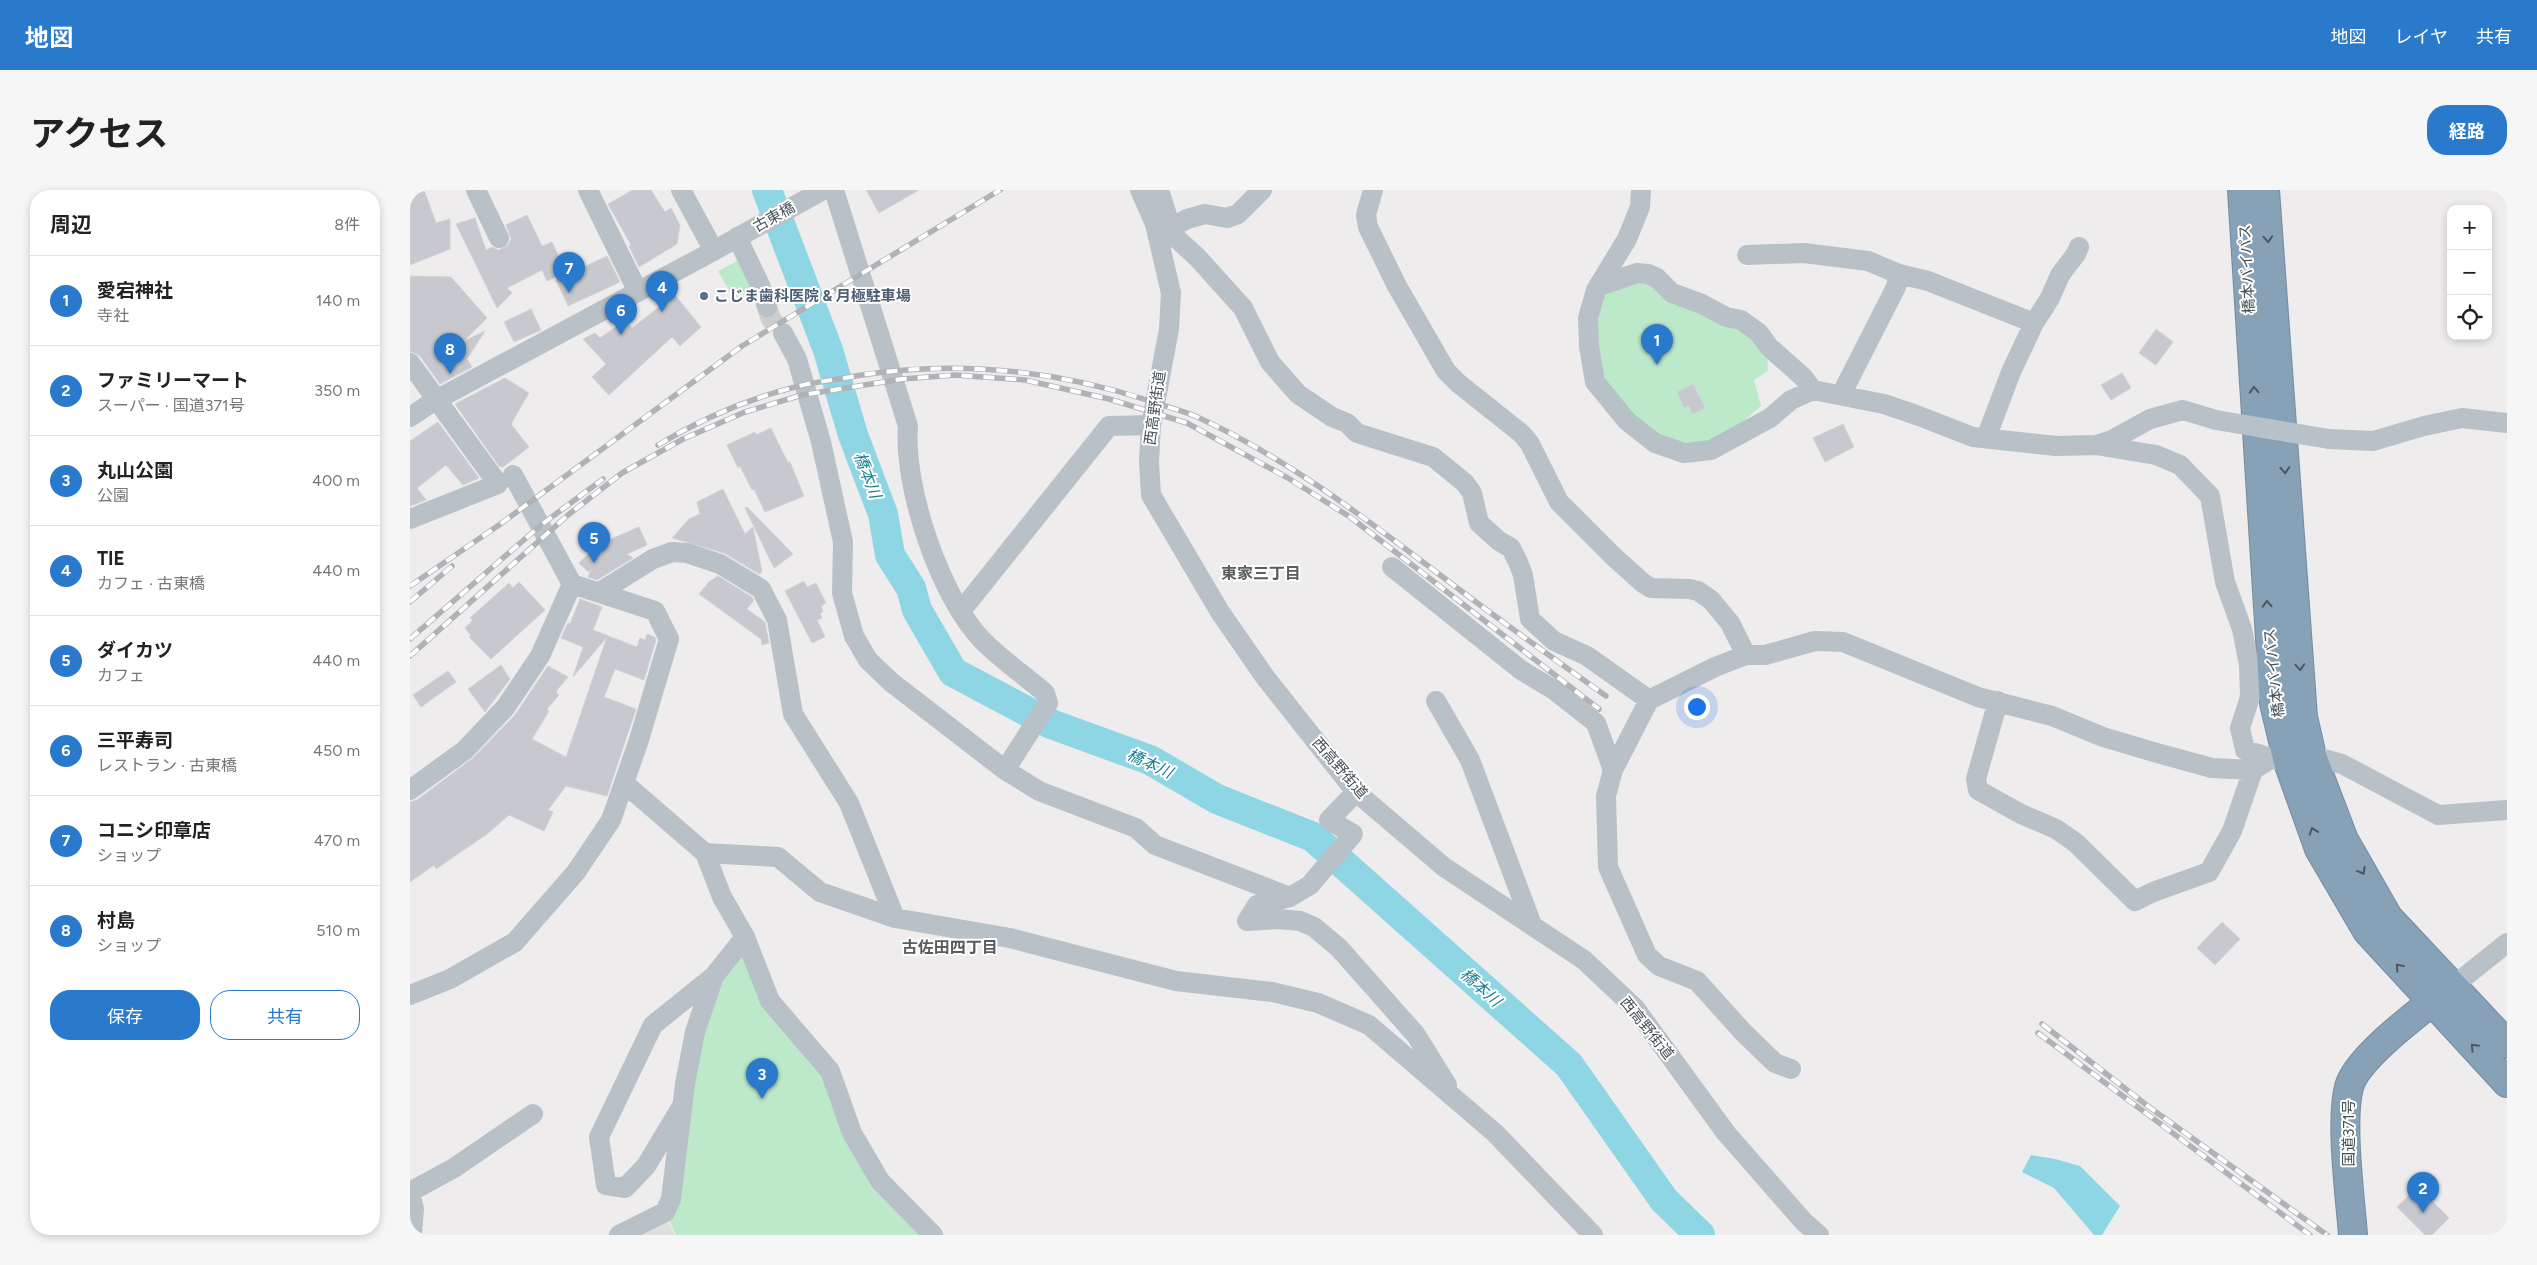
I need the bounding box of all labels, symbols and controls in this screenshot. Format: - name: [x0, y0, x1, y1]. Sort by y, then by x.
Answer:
- text: 地図: [25, 23, 73, 52]
- text: 地図: [2331, 26, 2367, 48]
- text: レイヤ: [2395, 26, 2448, 48]
- text: 共有: [2476, 26, 2512, 48]
- button: 経路: [2427, 105, 2507, 155]
- text: アクセス: [30, 113, 168, 155]
- street label: 古東橋: [750, 198, 798, 236]
- map controls: [2447, 205, 2492, 340]
- button: +: [2447, 205, 2492, 250]
- text: 周辺: [50, 212, 92, 237]
- text: 8件: [334, 215, 360, 234]
- street label: 橋本バイパス: [2236, 224, 2258, 314]
- one-way arrow: [2263, 235, 2274, 243]
- button: −: [2447, 250, 2492, 295]
- pin: 7: [553, 252, 585, 293]
- pin: 4: [646, 271, 678, 312]
- text: 愛宕神社: [97, 279, 173, 302]
- place label: こじま歯科医院 & 月極駐車場: [714, 287, 911, 305]
- marker: こじま歯科医院 & 月極駐車場: [698, 290, 710, 302]
- text: 1: [63, 291, 69, 310]
- text: 140 m: [316, 291, 360, 310]
- pin: 6: [605, 294, 637, 335]
- button: locate: [2447, 295, 2492, 340]
- text: 寺社: [97, 306, 129, 325]
- pin: 1: [1641, 324, 1673, 365]
- pin: 8: [434, 333, 466, 374]
- text: ファミリーマート: [97, 369, 249, 392]
- street label: 西高野街道: [1141, 370, 1169, 446]
- text: 2: [61, 381, 71, 400]
- text: 350 m: [314, 381, 360, 400]
- one-way arrow: [2249, 386, 2260, 394]
- text: スーパー · 国道371号: [97, 396, 245, 415]
- water label: 橋本川: [850, 449, 886, 503]
- text: 丸山公園: [97, 459, 173, 482]
- one-way arrow: [2280, 467, 2291, 475]
- text: 3: [62, 471, 70, 490]
- text: 400 m: [312, 471, 360, 490]
- text: 公園: [97, 486, 129, 505]
- pin: 5: [578, 522, 610, 563]
- text: TIE: [97, 547, 125, 570]
- text: 4: [61, 561, 71, 580]
- text: 440 m: [312, 561, 360, 580]
- district label: 東家三丁目: [1221, 564, 1301, 583]
- text: カフェ · 古東橋: [97, 574, 205, 593]
- one-way arrow: [2262, 600, 2273, 608]
- street label: 橋本バイパス: [2260, 627, 2288, 719]
- text: ダイカツ: [97, 639, 173, 662]
- text: 5: [61, 651, 71, 670]
- text: 440 m: [312, 651, 360, 670]
- one-way arrow: [2294, 664, 2305, 672]
- text: カフェ: [97, 666, 145, 685]
- your location: [1684, 694, 1710, 720]
- text: 三平寿司: [97, 729, 173, 752]
- street label: 西高野街道: [1309, 734, 1371, 802]
- text: 6: [61, 741, 71, 760]
- text: 450 m: [313, 741, 360, 760]
- water label: 橋本川: [1124, 745, 1177, 783]
- text: レストラン · 古東橋: [97, 756, 237, 775]
- text: コニシ印章店: [97, 819, 211, 842]
- one-way arrow: [2308, 827, 2318, 836]
- text: 7: [62, 831, 70, 850]
- text: 470 m: [314, 831, 360, 850]
- text: ショップ: [97, 846, 161, 865]
- one-way arrow: [2356, 865, 2366, 874]
- text: 村島: [97, 909, 135, 932]
- text: 8: [61, 921, 71, 940]
- text: 510 m: [316, 921, 360, 940]
- text: ショップ: [97, 936, 161, 955]
- district label: 古佐田四丁目: [902, 938, 998, 957]
- one-way arrow: [2396, 963, 2405, 972]
- water label: 橋本川: [1456, 964, 1506, 1012]
- button: 保存: [50, 990, 200, 1040]
- button: 共有: [210, 990, 360, 1040]
- street label: 西高野街道: [1616, 993, 1678, 1063]
- one-way arrow: [2471, 1044, 2480, 1053]
- pin: 3: [746, 1058, 778, 1099]
- street label: 国道371号: [2340, 1099, 2358, 1167]
- pin: 2: [2407, 1172, 2439, 1213]

